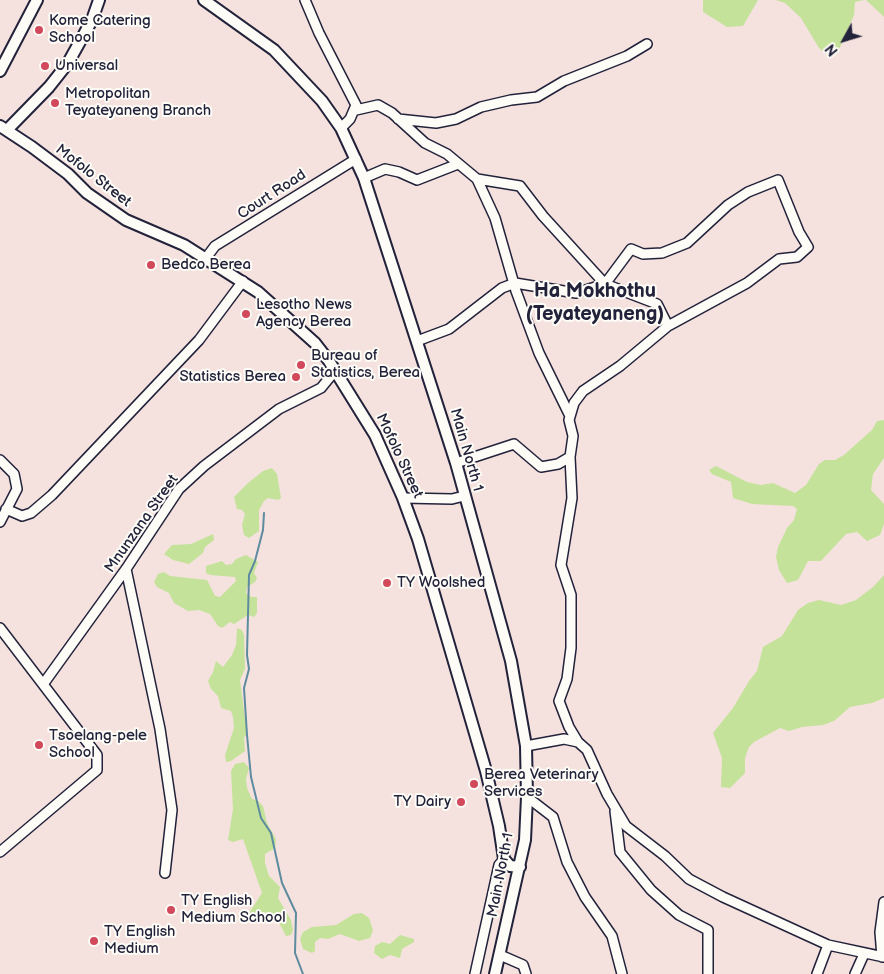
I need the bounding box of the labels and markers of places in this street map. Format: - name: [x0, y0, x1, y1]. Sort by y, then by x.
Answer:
- place label: Kome Catering School: [49, 12, 151, 47]
- marker: Kome Catering School: [33, 24, 45, 36]
- place label: Universal: [55, 57, 118, 75]
- marker: Universal: [39, 60, 51, 72]
- place label: Metropolitan Teyateyaneng Branch: [65, 85, 211, 120]
- marker: Metropolitan Teyateyaneng Branch: [49, 97, 61, 109]
- place label: Bedco Berea: [161, 256, 251, 274]
- marker: Bedco Berea: [145, 259, 157, 271]
- place label: Lesotho News Agency Berea: [256, 296, 352, 331]
- marker: Lesotho News Agency Berea: [240, 308, 252, 320]
- place label: Bureau of Statistics, Berea: [311, 347, 420, 382]
- marker: Bureau of Statistics, Berea: [295, 359, 307, 371]
- place label: Statistics Berea: [180, 368, 286, 386]
- marker: Statistics Berea: [290, 371, 302, 383]
- place label: TY Woolshed: [397, 574, 485, 592]
- marker: TY Woolshed: [381, 577, 393, 589]
- place label: Tsoelang-pele School: [49, 727, 147, 762]
- marker: Tsoelang-pele School: [33, 739, 45, 751]
- place label: Berea Veterinary Services: [484, 766, 599, 801]
- marker: Berea Veterinary Services: [468, 778, 480, 790]
- place label: TY Dairy: [394, 793, 451, 811]
- marker: TY Dairy: [455, 796, 467, 808]
- place label: TY English Medium School: [181, 892, 285, 927]
- marker: TY English Medium School: [165, 904, 177, 916]
- place label: TY English Medium: [104, 923, 175, 958]
- marker: TY English Medium: [88, 935, 100, 947]

